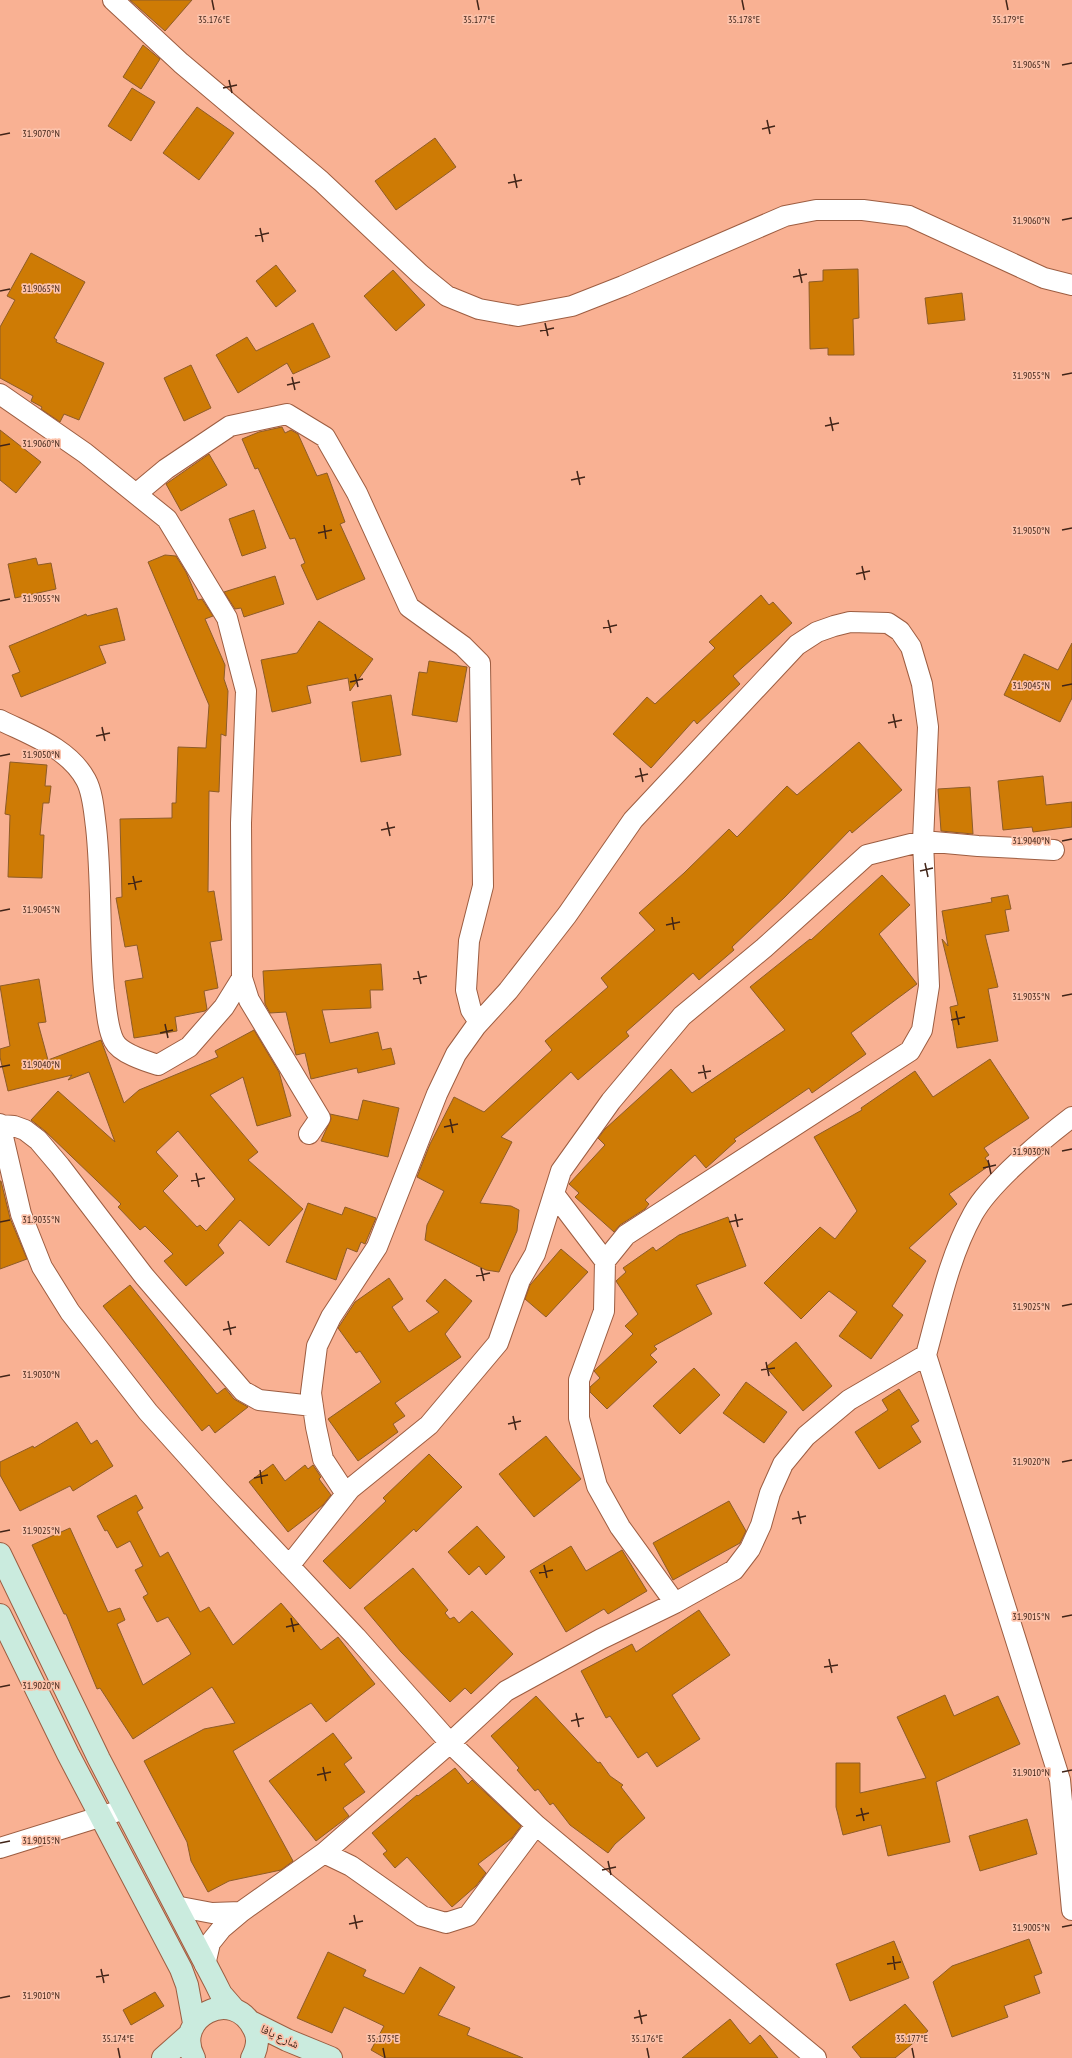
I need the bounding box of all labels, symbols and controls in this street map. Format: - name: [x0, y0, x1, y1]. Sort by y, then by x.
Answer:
- text: 35.176°E: [198, 13, 230, 26]
- text: 35.177°E: [463, 13, 495, 26]
- text: 35.178°E: [728, 13, 760, 26]
- text: 35.179°E: [992, 13, 1024, 26]
- text: 31.9065°N: [1012, 58, 1050, 71]
- text: 31.9070°N: [22, 127, 60, 140]
- text: 31.9060°N: [1012, 214, 1050, 227]
- text: 31.9065°N: [22, 282, 60, 295]
- text: 31.9055°N: [1012, 369, 1050, 382]
- text: 31.9060°N: [22, 437, 60, 450]
- text: 31.9050°N: [1012, 524, 1050, 537]
- text: 31.9055°N: [22, 592, 60, 605]
- text: 31.9045°N: [1012, 679, 1050, 692]
- text: 31.9050°N: [22, 748, 60, 761]
- text: 31.9040°N: [1012, 834, 1050, 847]
- text: 31.9045°N: [22, 903, 60, 916]
- text: 31.9035°N: [1012, 990, 1050, 1003]
- text: 31.9040°N: [22, 1058, 60, 1071]
- text: 31.9030°N: [1012, 1145, 1050, 1158]
- text: 31.9035°N: [22, 1213, 60, 1226]
- text: 31.9025°N: [1012, 1300, 1050, 1313]
- text: 31.9030°N: [22, 1368, 60, 1381]
- text: 31.9020°N: [1012, 1455, 1050, 1468]
- text: 31.9025°N: [22, 1524, 60, 1537]
- text: 31.9015°N: [1012, 1610, 1050, 1623]
- text: 31.9020°N: [22, 1679, 60, 1692]
- text: 31.9010°N: [1012, 1766, 1050, 1779]
- text: 31.9015°N: [22, 1834, 60, 1847]
- text: 31.9005°N: [1012, 1921, 1050, 1934]
- text: 31.9010°N: [22, 1989, 60, 2002]
- street label: شارع يافا: [258, 2021, 302, 2052]
- text: 35.174°E: [102, 2032, 134, 2045]
- text: 35.175°E: [367, 2032, 399, 2045]
- text: 35.176°E: [631, 2032, 663, 2045]
- text: 35.177°E: [896, 2032, 928, 2045]

